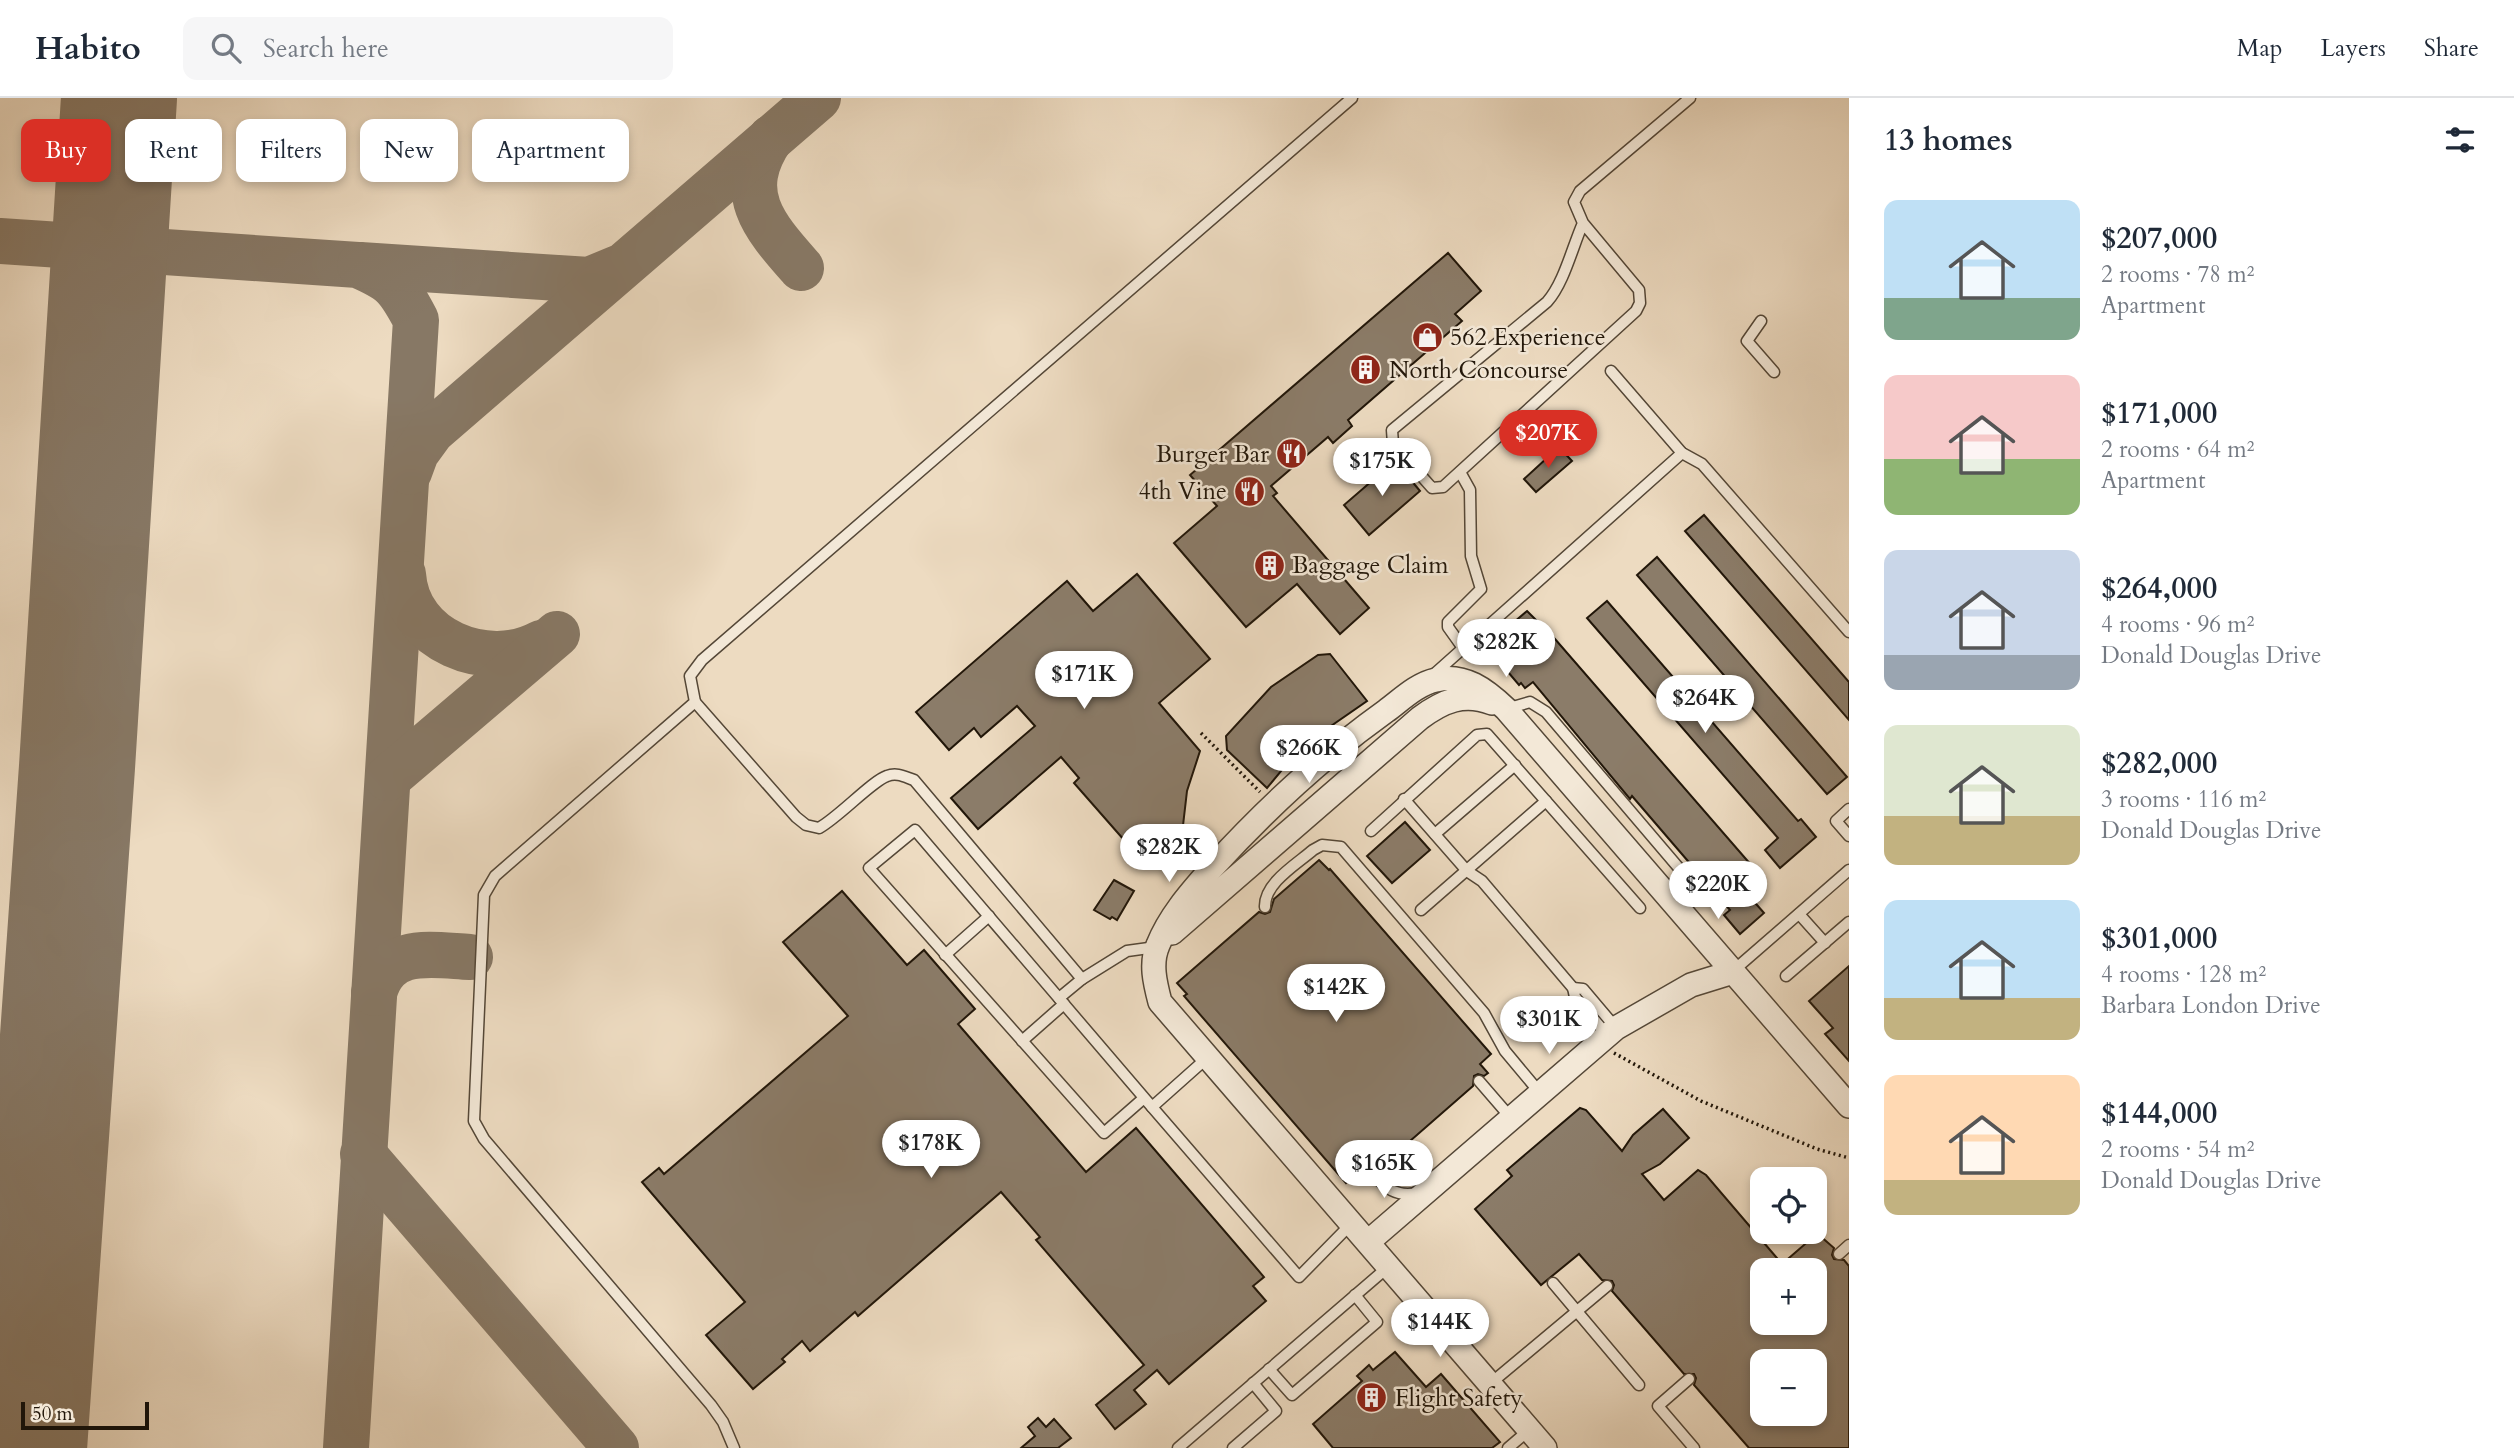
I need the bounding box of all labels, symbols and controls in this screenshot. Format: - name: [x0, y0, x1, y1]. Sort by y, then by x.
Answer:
- search box: [183, 17, 673, 80]
- text: Habito: [35, 26, 141, 71]
- icon: search: [207, 29, 245, 67]
- text: Search here: [263, 31, 389, 66]
- text: Map: [2237, 32, 2283, 65]
- text: Layers: [2321, 32, 2386, 65]
- text: Share: [2424, 32, 2479, 65]
- chip: Buy: [21, 119, 111, 182]
- chip: Rent: [125, 119, 222, 182]
- chip: Filters: [236, 119, 346, 182]
- chip: New: [360, 119, 458, 182]
- chip: Apartment: [472, 119, 629, 182]
- text: 13 homes: [1884, 120, 2013, 161]
- icon: filters: [2441, 121, 2479, 159]
- text: $207,000: [2101, 218, 2217, 259]
- icon: home: [1940, 228, 2024, 312]
- text: 2 rooms · 78 m²: [2101, 259, 2254, 290]
- text: Apartment: [2101, 290, 2205, 321]
- shop icon: 562 Experience: [1410, 320, 1444, 354]
- place label: 562 Experience: [1450, 321, 1606, 354]
- building icon: North Concourse: [1349, 353, 1383, 387]
- place label: North Concourse: [1389, 354, 1568, 387]
- text: $171,000: [2101, 393, 2217, 434]
- icon: home: [1940, 403, 2024, 487]
- pin: $207K: [1499, 410, 1597, 470]
- text: $207K: [1515, 417, 1581, 448]
- text: 2 rooms · 64 m²: [2101, 434, 2254, 465]
- restaurant icon: Burger Bar: [1275, 437, 1309, 471]
- place label: Burger Bar: [1156, 438, 1269, 471]
- pin: $175K: [1333, 438, 1431, 498]
- text: $175K: [1349, 445, 1415, 476]
- text: Apartment: [2101, 465, 2205, 496]
- restaurant icon: 4th Vine: [1233, 474, 1267, 508]
- place label: 4th Vine: [1139, 475, 1227, 508]
- building icon: Baggage Claim: [1252, 548, 1286, 582]
- place label: Baggage Claim: [1292, 549, 1449, 582]
- text: $264,000: [2101, 568, 2217, 609]
- icon: home: [1940, 578, 2024, 662]
- text: 4 rooms · 96 m²: [2101, 609, 2254, 640]
- pin: $282K: [1457, 620, 1555, 679]
- text: $282K: [1473, 626, 1539, 657]
- text: Donald Douglas Drive: [2101, 640, 2321, 671]
- pin: $171K: [1035, 652, 1133, 711]
- text: $171K: [1051, 658, 1117, 689]
- pin: $264K: [1656, 676, 1754, 735]
- text: $264K: [1672, 682, 1738, 713]
- pin: $266K: [1260, 726, 1358, 785]
- text: $266K: [1276, 732, 1342, 763]
- text: $282,000: [2101, 743, 2217, 784]
- icon: home: [1940, 753, 2024, 837]
- text: 3 rooms · 116 m²: [2101, 784, 2266, 815]
- text: Donald Douglas Drive: [2101, 815, 2321, 846]
- pin: $282K: [1120, 824, 1218, 884]
- text: $282K: [1136, 831, 1202, 862]
- pin: $220K: [1669, 862, 1767, 921]
- text: $220K: [1685, 868, 1751, 899]
- text: $301,000: [2101, 918, 2217, 959]
- icon: home: [1940, 928, 2024, 1012]
- text: 4 rooms · 128 m²: [2101, 959, 2266, 990]
- pin: $142K: [1287, 964, 1385, 1024]
- text: $142K: [1303, 971, 1369, 1002]
- text: Barbara London Drive: [2101, 990, 2321, 1021]
- pin: $301K: [1500, 996, 1598, 1056]
- text: $301K: [1516, 1003, 1582, 1034]
- text: $144,000: [2101, 1093, 2217, 1134]
- icon: home: [1940, 1103, 2024, 1187]
- pin: $178K: [882, 1121, 980, 1180]
- text: $178K: [898, 1127, 964, 1158]
- text: 2 rooms · 54 m²: [2101, 1134, 2254, 1165]
- pin: $165K: [1335, 1140, 1433, 1200]
- text: $165K: [1351, 1147, 1417, 1178]
- text: Donald Douglas Drive: [2101, 1165, 2321, 1196]
- map controls: [1750, 1167, 1827, 1426]
- button: locate: [1750, 1167, 1827, 1244]
- button: +: [1750, 1258, 1827, 1335]
- pin: $144K: [1391, 1300, 1489, 1359]
- text: $144K: [1407, 1306, 1473, 1337]
- button: −: [1750, 1349, 1827, 1426]
- building icon: Flight Safety: [1355, 1381, 1389, 1415]
- place label: Flight Safety: [1395, 1382, 1523, 1415]
- scale bar: [21, 1399, 149, 1431]
- text: 50 m: [32, 1401, 73, 1427]

